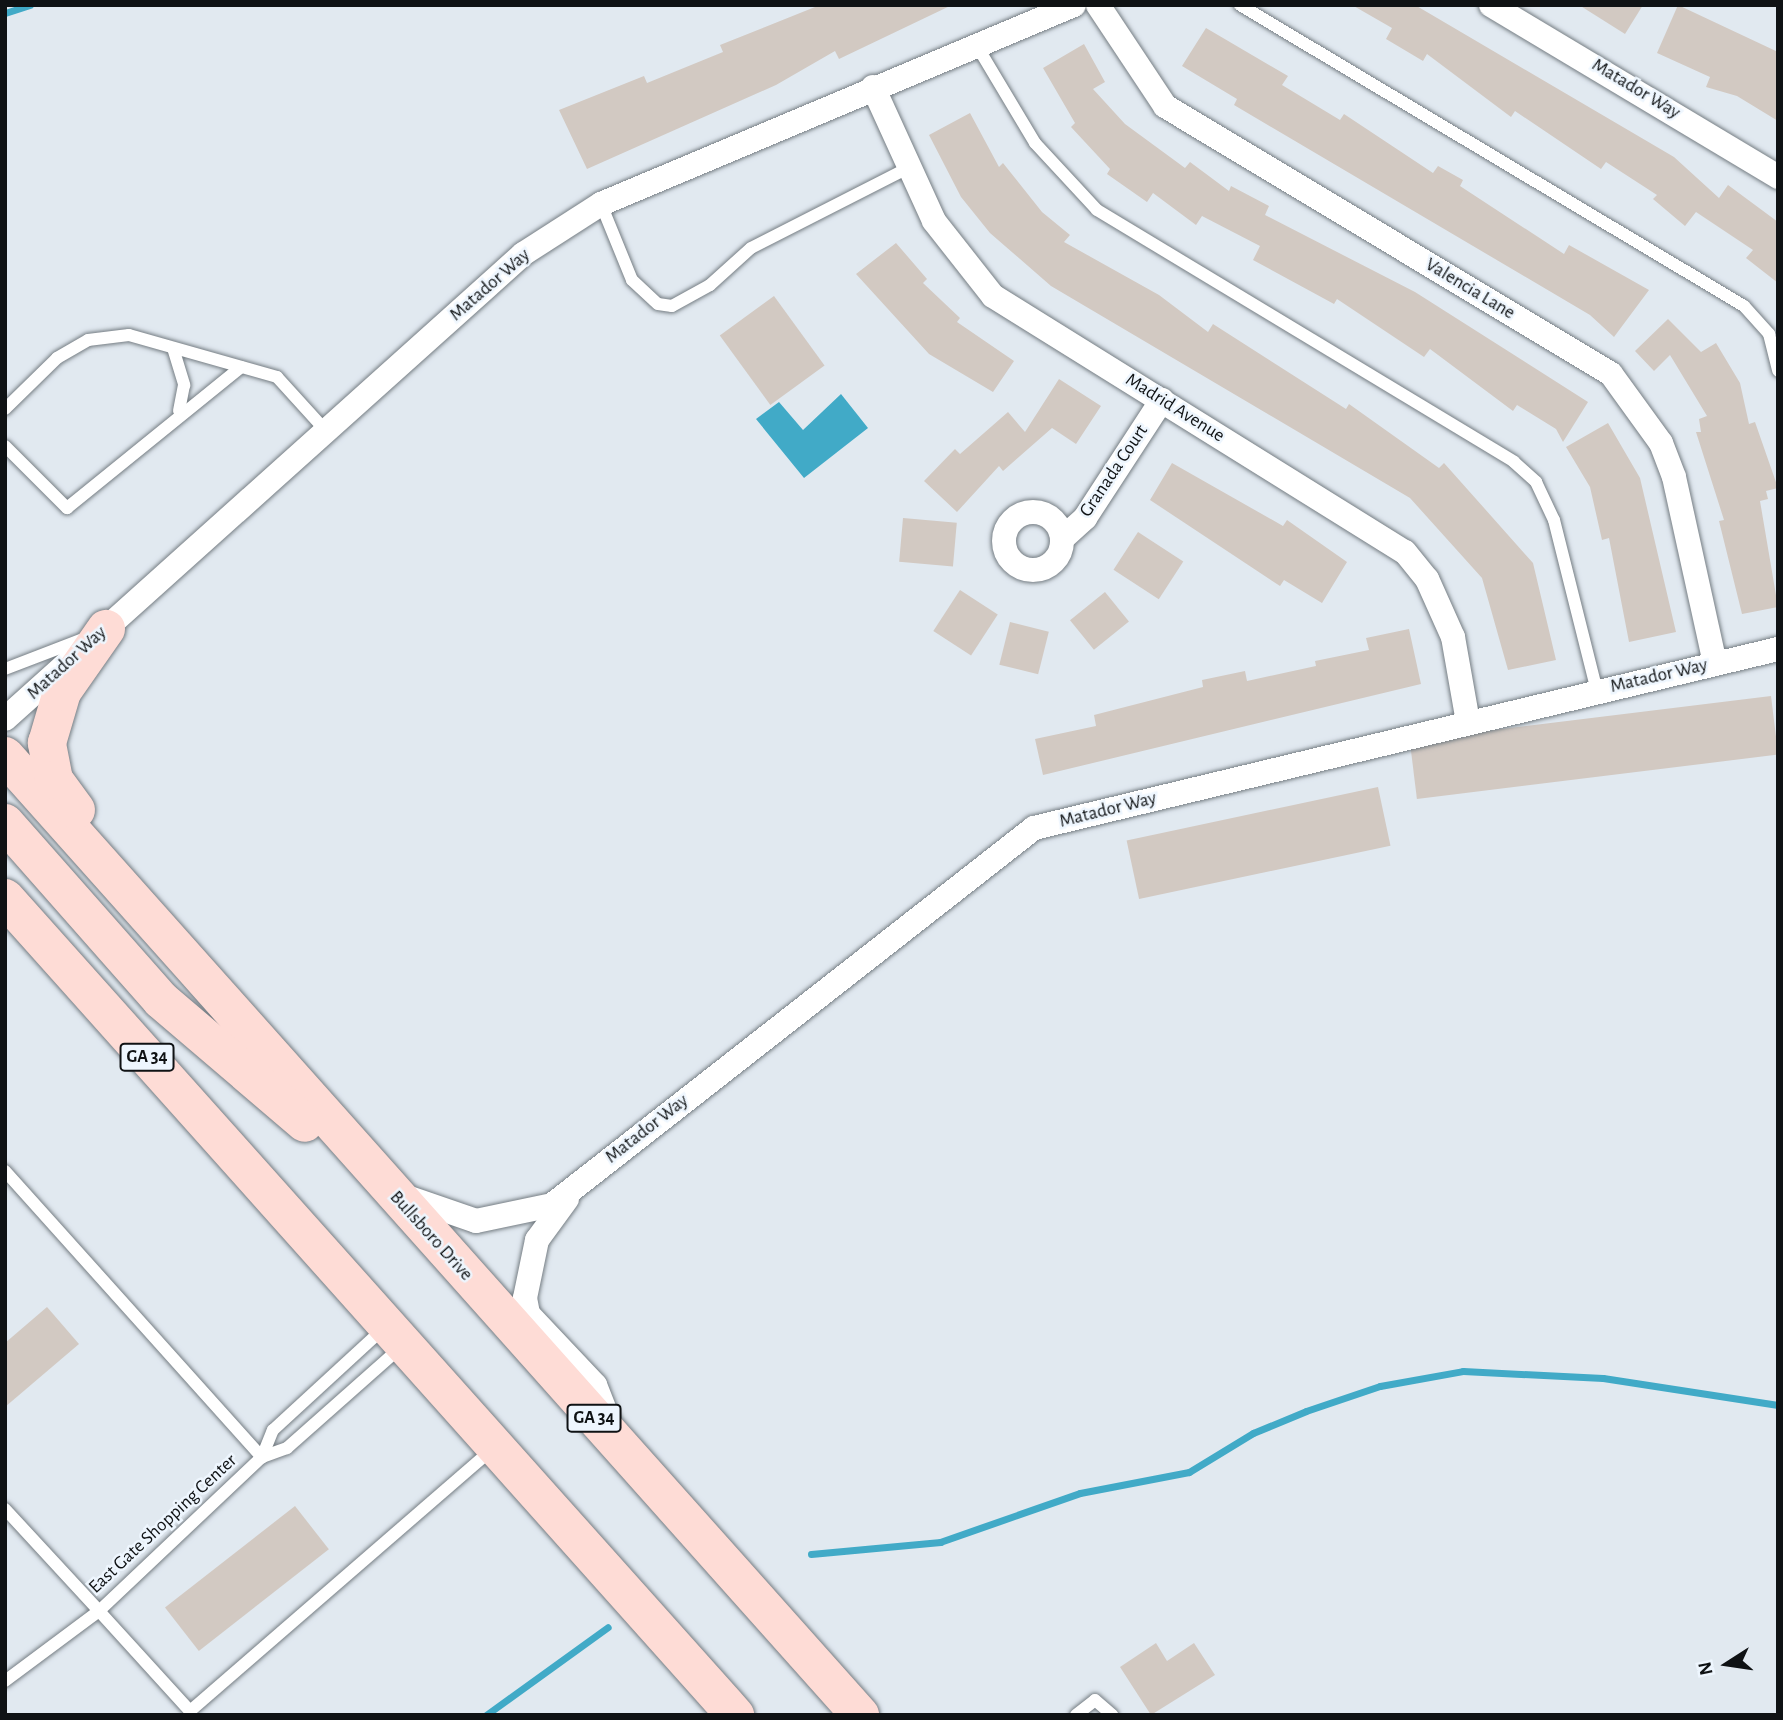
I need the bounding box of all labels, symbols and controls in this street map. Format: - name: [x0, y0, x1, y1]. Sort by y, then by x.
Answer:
- street label: Matador Way: [1588, 54, 1684, 124]
- street label: Matador Way: [445, 244, 535, 326]
- street label: Valencia Lane: [1421, 253, 1519, 325]
- street label: Madrid Avenue: [1121, 369, 1229, 447]
- street label: Granada Court: [1075, 421, 1153, 521]
- street label: Matador Way: [22, 621, 112, 705]
- street label: Matador Way: [1608, 654, 1710, 698]
- street label: Matador Way: [1057, 787, 1159, 833]
- road number: GA 34: [119, 1042, 175, 1072]
- street label: Matador Way: [601, 1089, 693, 1169]
- street label: Bullsboro Drive: [385, 1186, 477, 1286]
- road number: GA 34: [566, 1404, 622, 1433]
- street label: East Gate Shopping Center: [84, 1449, 242, 1599]
- north arrow: [1692, 1629, 1762, 1699]
- text: N: [1695, 1660, 1717, 1677]

